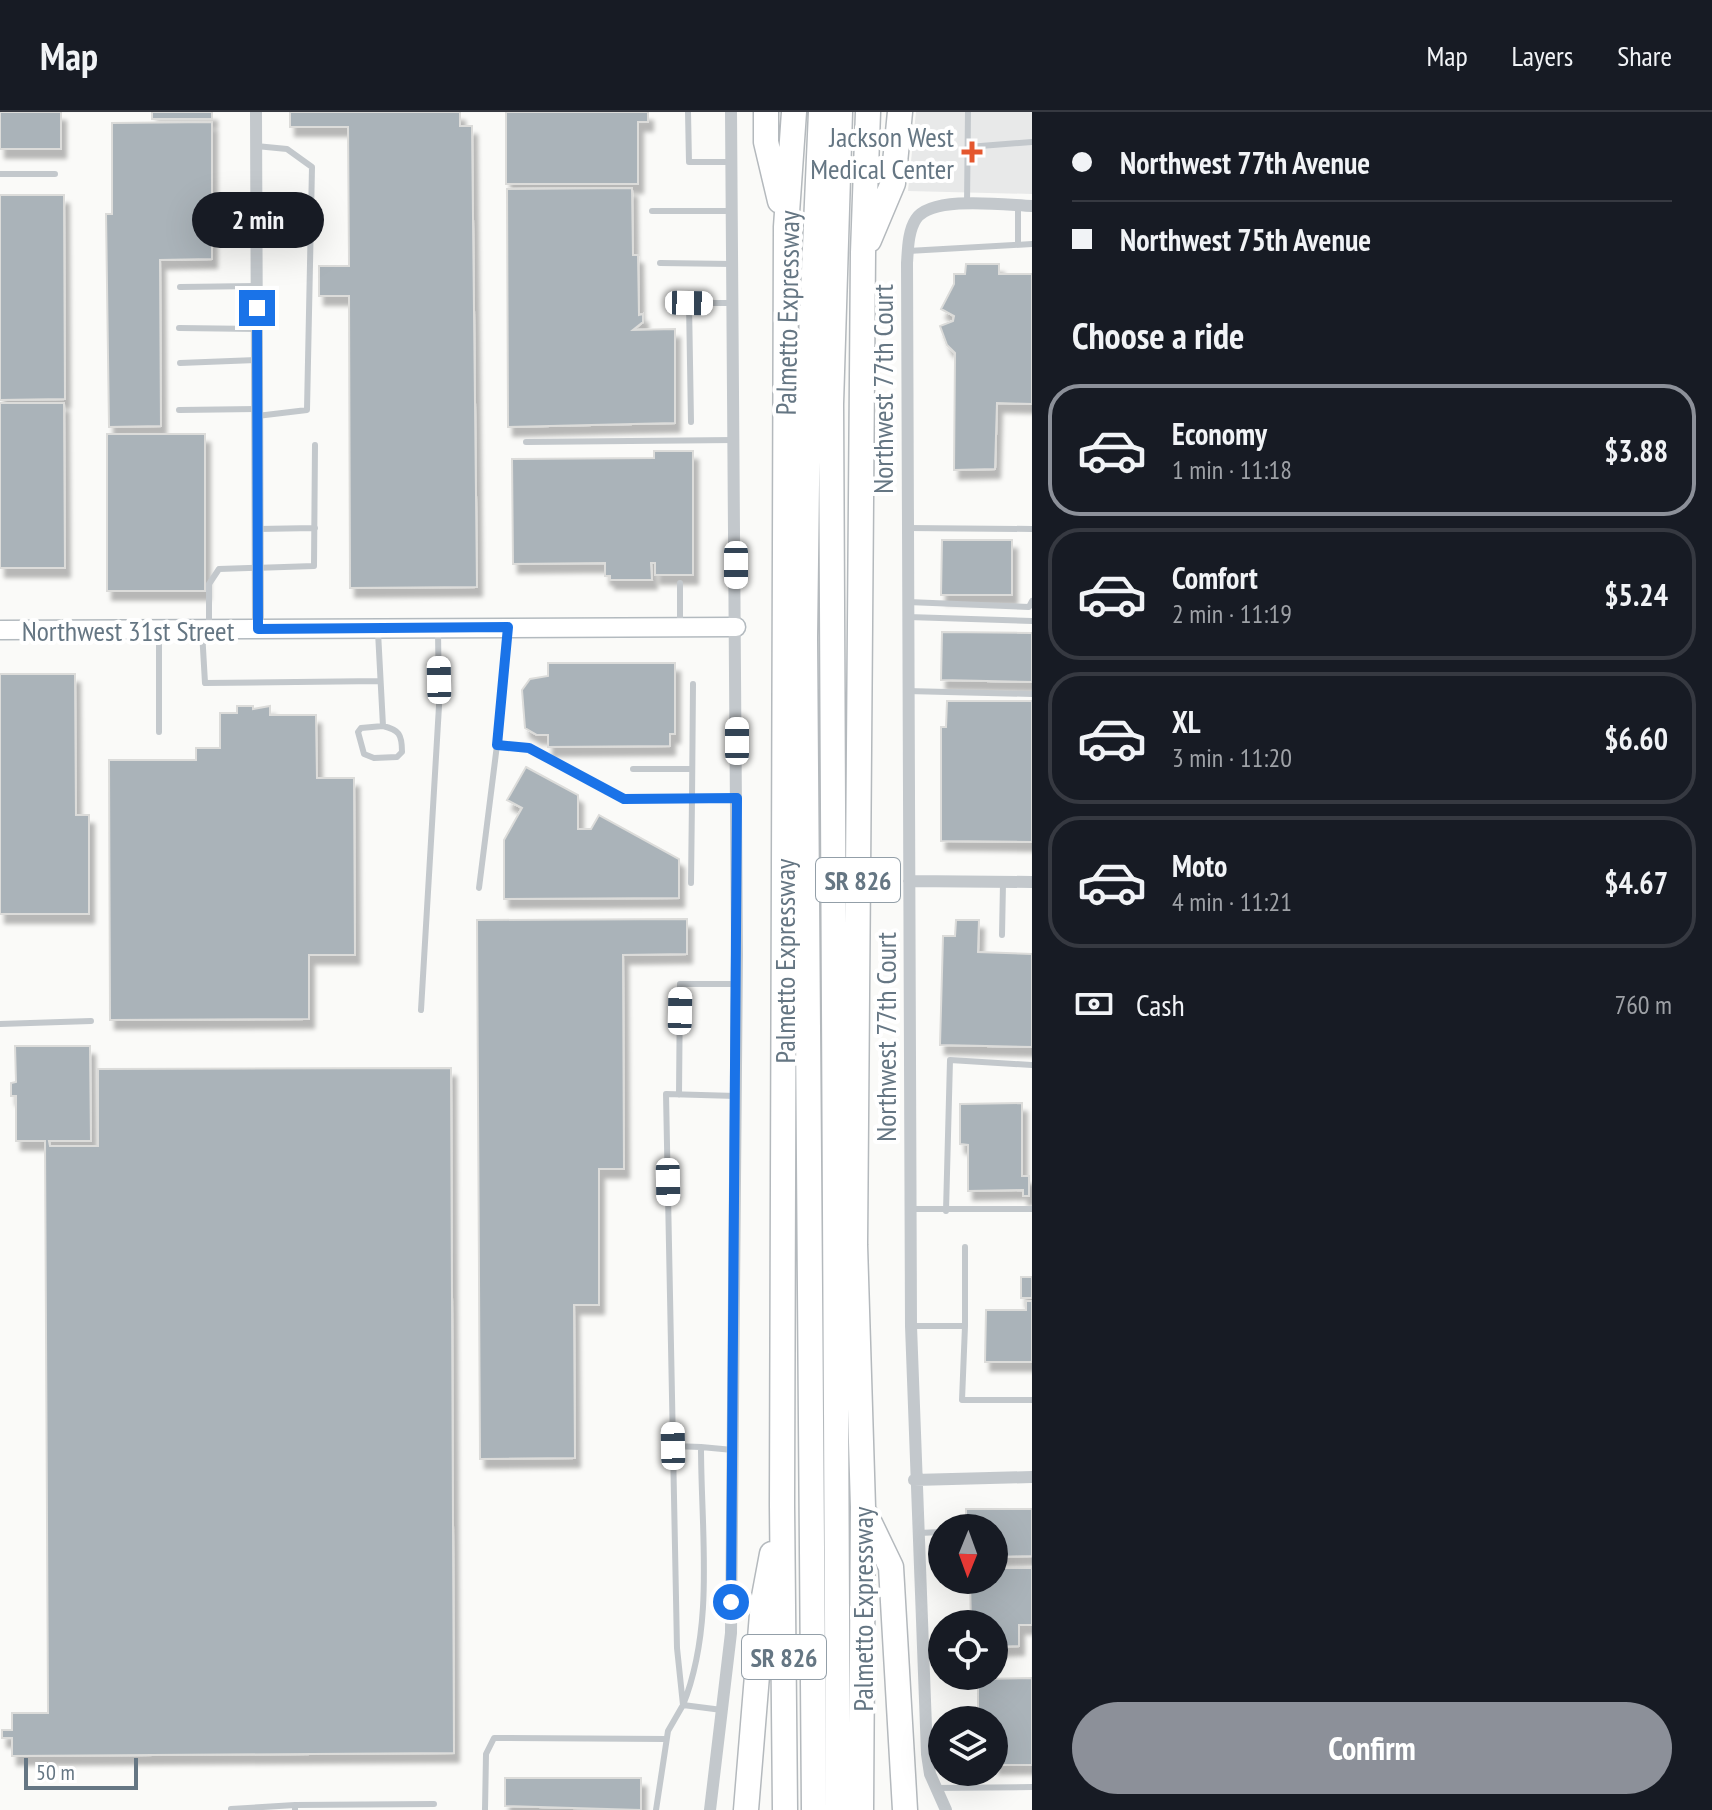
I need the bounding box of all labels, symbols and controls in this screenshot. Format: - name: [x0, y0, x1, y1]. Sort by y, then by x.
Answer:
- text: Map: [40, 31, 98, 80]
- text: Map: [1426, 37, 1468, 74]
- text: Layers: [1512, 37, 1573, 74]
- text: Share: [1617, 37, 1672, 74]
- place label: Jackson West Medical Center: [810, 118, 954, 187]
- marker: Jackson West Medical Center: [961, 141, 983, 163]
- text: Northwest 77th Avenue: [1120, 143, 1370, 182]
- callout: 2 min: [191, 192, 323, 248]
- text: 2 min: [232, 203, 284, 236]
- street label: Palmetto Expressway: [767, 210, 807, 416]
- text: Northwest 75th Avenue: [1120, 220, 1371, 259]
- street label: Northwest 77th Court: [864, 284, 901, 494]
- route end: [239, 290, 275, 326]
- car: [665, 291, 713, 315]
- text: Choose a ride: [1072, 312, 1244, 359]
- icon: car: [1076, 414, 1148, 486]
- text: Economy: [1172, 414, 1267, 453]
- text: $3.88: [1604, 431, 1668, 470]
- text: 1 min · 11:18: [1172, 453, 1292, 486]
- car: [724, 541, 748, 589]
- icon: car: [1076, 558, 1148, 630]
- text: Comfort: [1172, 558, 1258, 597]
- text: $5.24: [1604, 575, 1668, 614]
- text: 2 min · 11:19: [1172, 597, 1292, 630]
- street label: Northwest 31st Street: [22, 612, 235, 649]
- car: [427, 656, 451, 704]
- icon: car: [1076, 702, 1148, 774]
- text: XL: [1172, 702, 1201, 741]
- car: [725, 717, 749, 765]
- text: $6.60: [1604, 719, 1668, 758]
- text: 3 min · 11:20: [1172, 741, 1292, 774]
- icon: car: [1076, 846, 1148, 918]
- text: Moto: [1172, 846, 1227, 885]
- street label: Palmetto Expressway: [766, 858, 803, 1063]
- road number: SR 826: [816, 858, 900, 902]
- text: $4.67: [1604, 863, 1668, 902]
- text: 4 min · 11:21: [1172, 885, 1292, 918]
- street label: Northwest 77th Court: [867, 932, 904, 1142]
- icon: cash: [1072, 982, 1116, 1026]
- text: Cash: [1136, 985, 1185, 1024]
- car: [668, 987, 692, 1035]
- text: 760 m: [1614, 988, 1672, 1021]
- car: [656, 1158, 680, 1206]
- car: [661, 1422, 685, 1470]
- street label: Palmetto Expressway: [844, 1506, 881, 1711]
- north arrow: [928, 1514, 1008, 1594]
- map controls: [928, 1514, 1008, 1786]
- route start: [713, 1584, 749, 1620]
- button: locate: [928, 1610, 1008, 1690]
- road number: SR 826: [742, 1635, 826, 1679]
- button: Confirm: [1072, 1702, 1672, 1794]
- button: layers: [928, 1706, 1008, 1786]
- scale bar: [24, 1754, 138, 1790]
- text: 50 m: [36, 1758, 75, 1786]

